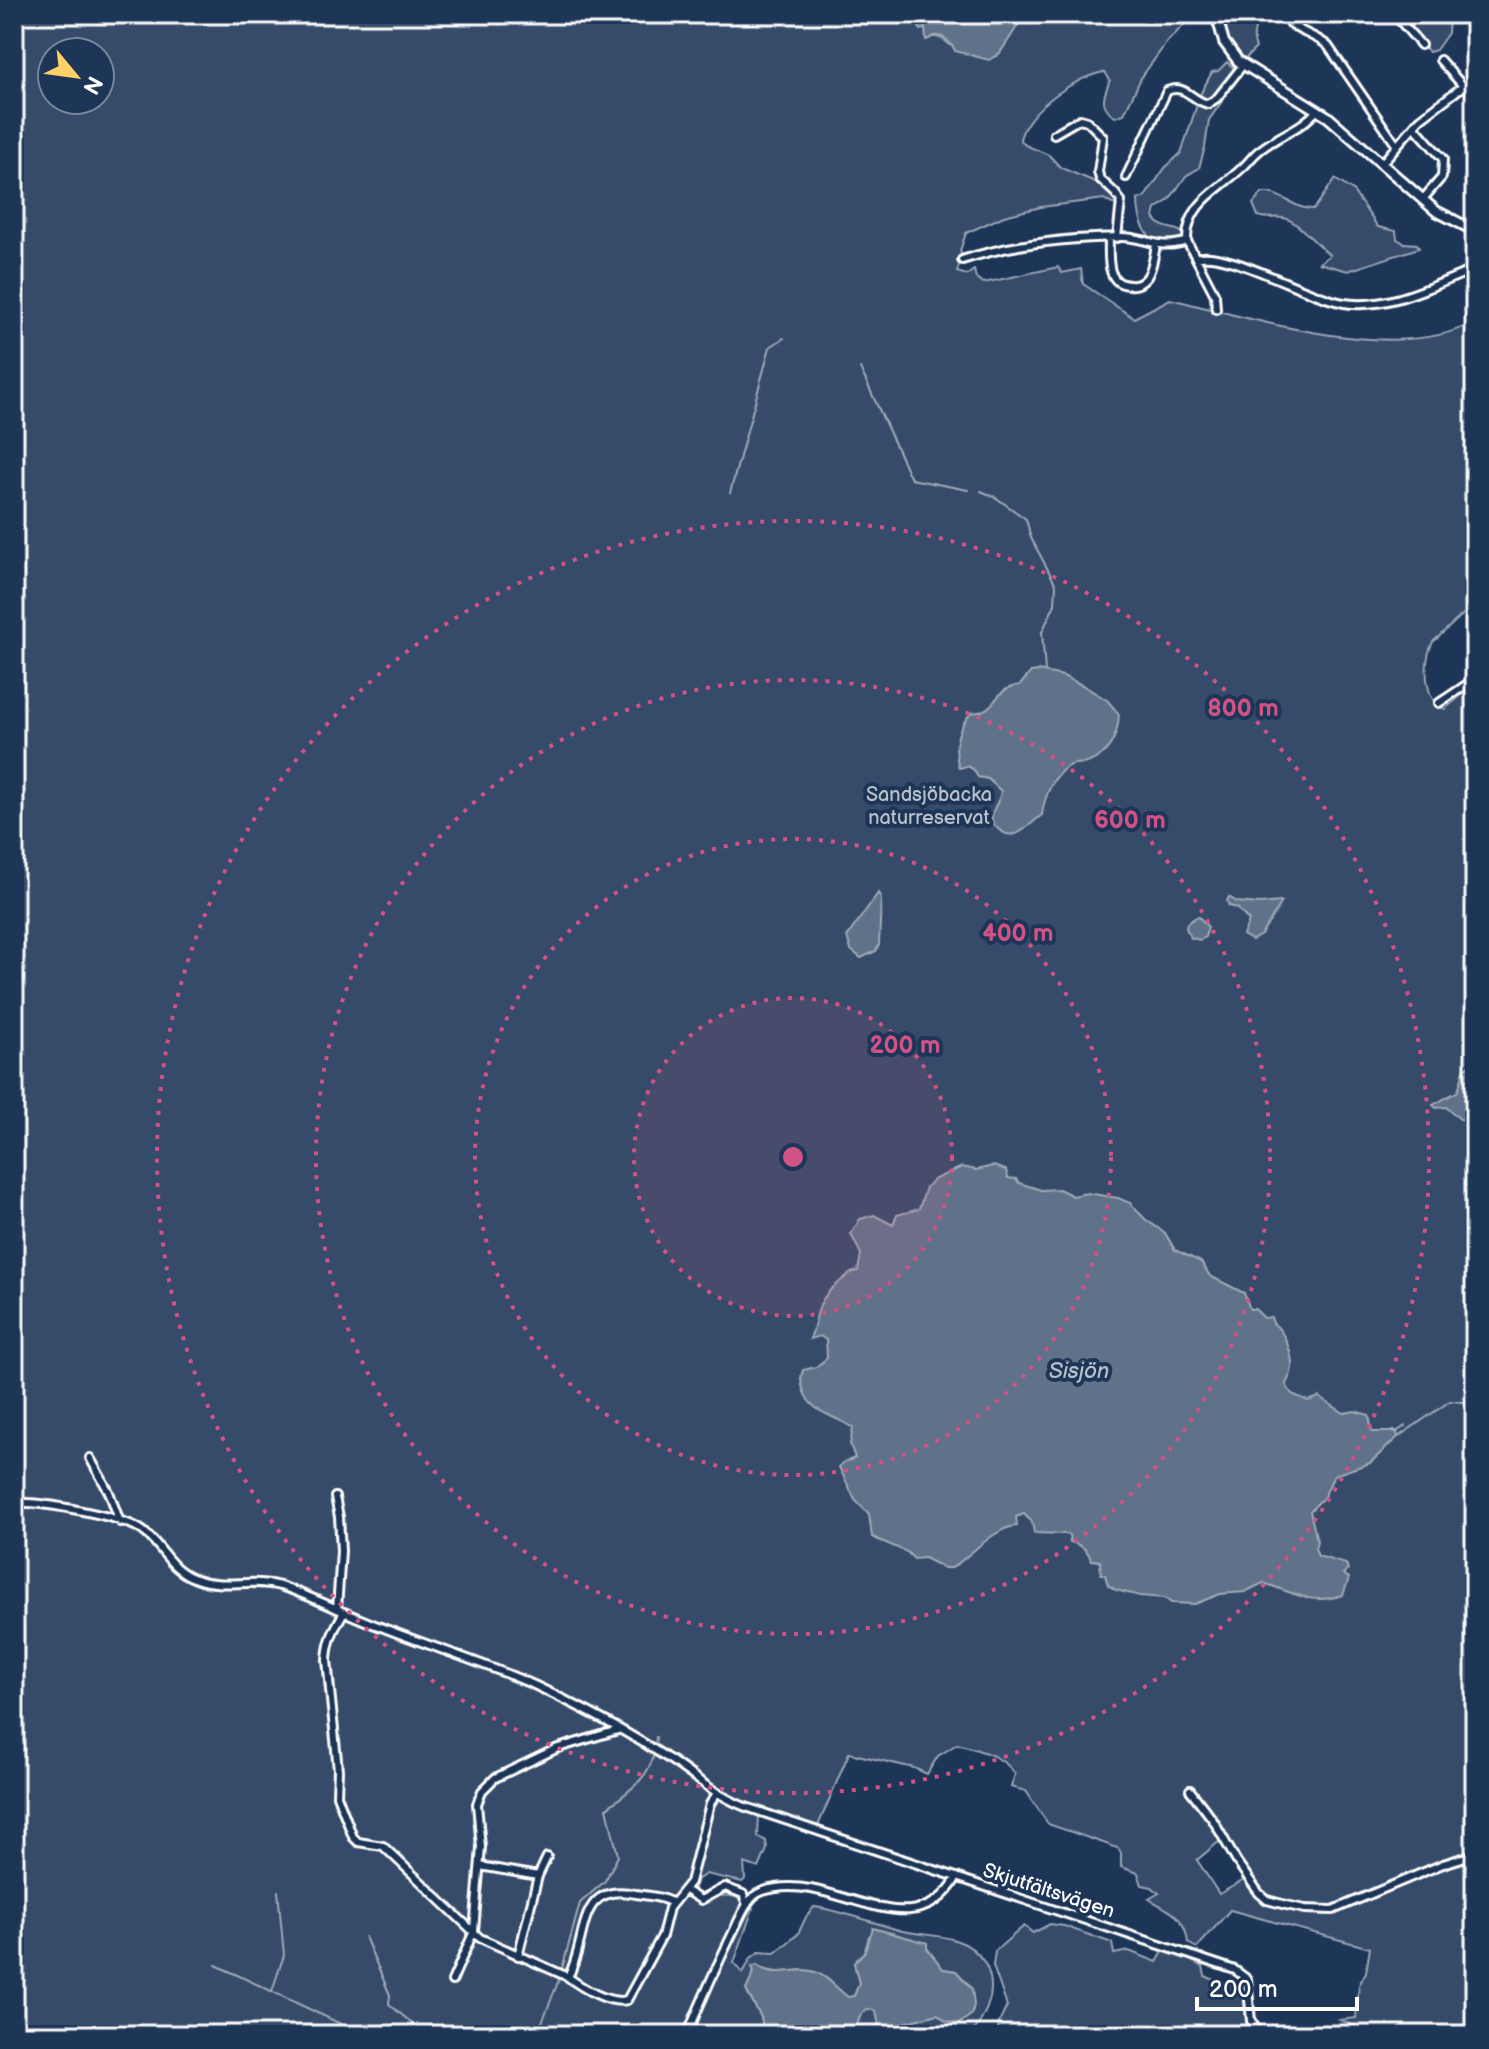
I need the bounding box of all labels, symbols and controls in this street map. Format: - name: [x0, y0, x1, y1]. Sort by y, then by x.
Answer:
- north arrow: [36, 36, 116, 116]
- text: N: [76, 71, 108, 99]
- text: 800 m: [1207, 694, 1279, 723]
- park label: Sandsjöbacka naturreservat: [866, 783, 992, 830]
- text: 600 m: [1094, 806, 1166, 835]
- text: 400 m: [983, 919, 1054, 948]
- text: 200 m: [870, 1031, 940, 1060]
- centre of rings: [779, 1143, 807, 1171]
- water label: Sisjön: [1049, 1358, 1109, 1385]
- street label: Skjutfältsvägen: [980, 1858, 1117, 1924]
- scale bar: [1197, 1961, 1357, 2011]
- text: 200 m: [1209, 1975, 1278, 2004]

